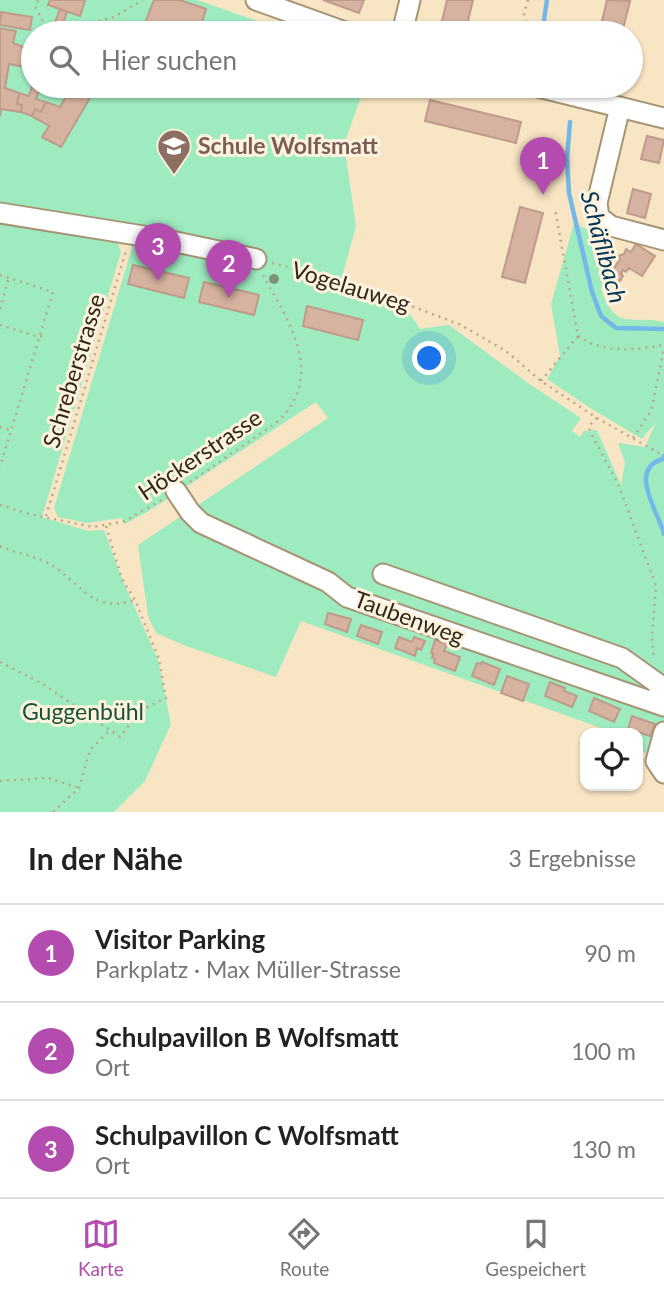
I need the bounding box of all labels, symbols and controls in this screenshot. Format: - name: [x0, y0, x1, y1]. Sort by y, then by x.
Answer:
- search box: [21, 21, 643, 98]
- icon: search: [45, 41, 83, 79]
- text: Hier suchen: [101, 44, 237, 76]
- school or university icon: Schule Wolfsmatt: [155, 127, 193, 176]
- place label: Schule Wolfsmatt: [198, 131, 379, 159]
- pin: 1: [520, 137, 566, 195]
- water label: Schäflibach: [576, 187, 633, 306]
- pin: 3: [135, 223, 181, 281]
- pin: 2: [206, 240, 252, 298]
- street label: Vogelauweg: [289, 255, 414, 317]
- street label: Schreberstrasse: [36, 290, 110, 451]
- your location: [412, 341, 446, 375]
- street label: Höckerstrasse: [133, 403, 266, 506]
- street label: Taubenweg: [351, 584, 468, 650]
- park label: Guggenbühl: [22, 697, 144, 725]
- map controls: [580, 728, 643, 791]
- button: locate: [580, 728, 643, 791]
- text: In der Nähe: [28, 840, 183, 876]
- text: 3 Ergebnisse: [508, 844, 636, 872]
- text: Visitor Parking: [95, 923, 265, 955]
- text: 1: [44, 939, 58, 967]
- text: 90 m: [585, 939, 636, 967]
- text: Parkplatz · Max Müller-Strasse: [95, 955, 401, 983]
- text: Schulpavillon B Wolfsmatt: [95, 1021, 399, 1053]
- text: 2: [44, 1037, 58, 1065]
- text: 100 m: [571, 1037, 636, 1065]
- text: Ort: [95, 1053, 130, 1081]
- text: Schulpavillon C Wolfsmatt: [95, 1119, 399, 1151]
- text: 3: [44, 1135, 58, 1163]
- text: 130 m: [571, 1135, 636, 1163]
- text: Ort: [95, 1151, 130, 1179]
- tab: Karte: [78, 1215, 124, 1280]
- tab: Route: [280, 1215, 329, 1280]
- tab: Gespeichert: [485, 1215, 586, 1280]

